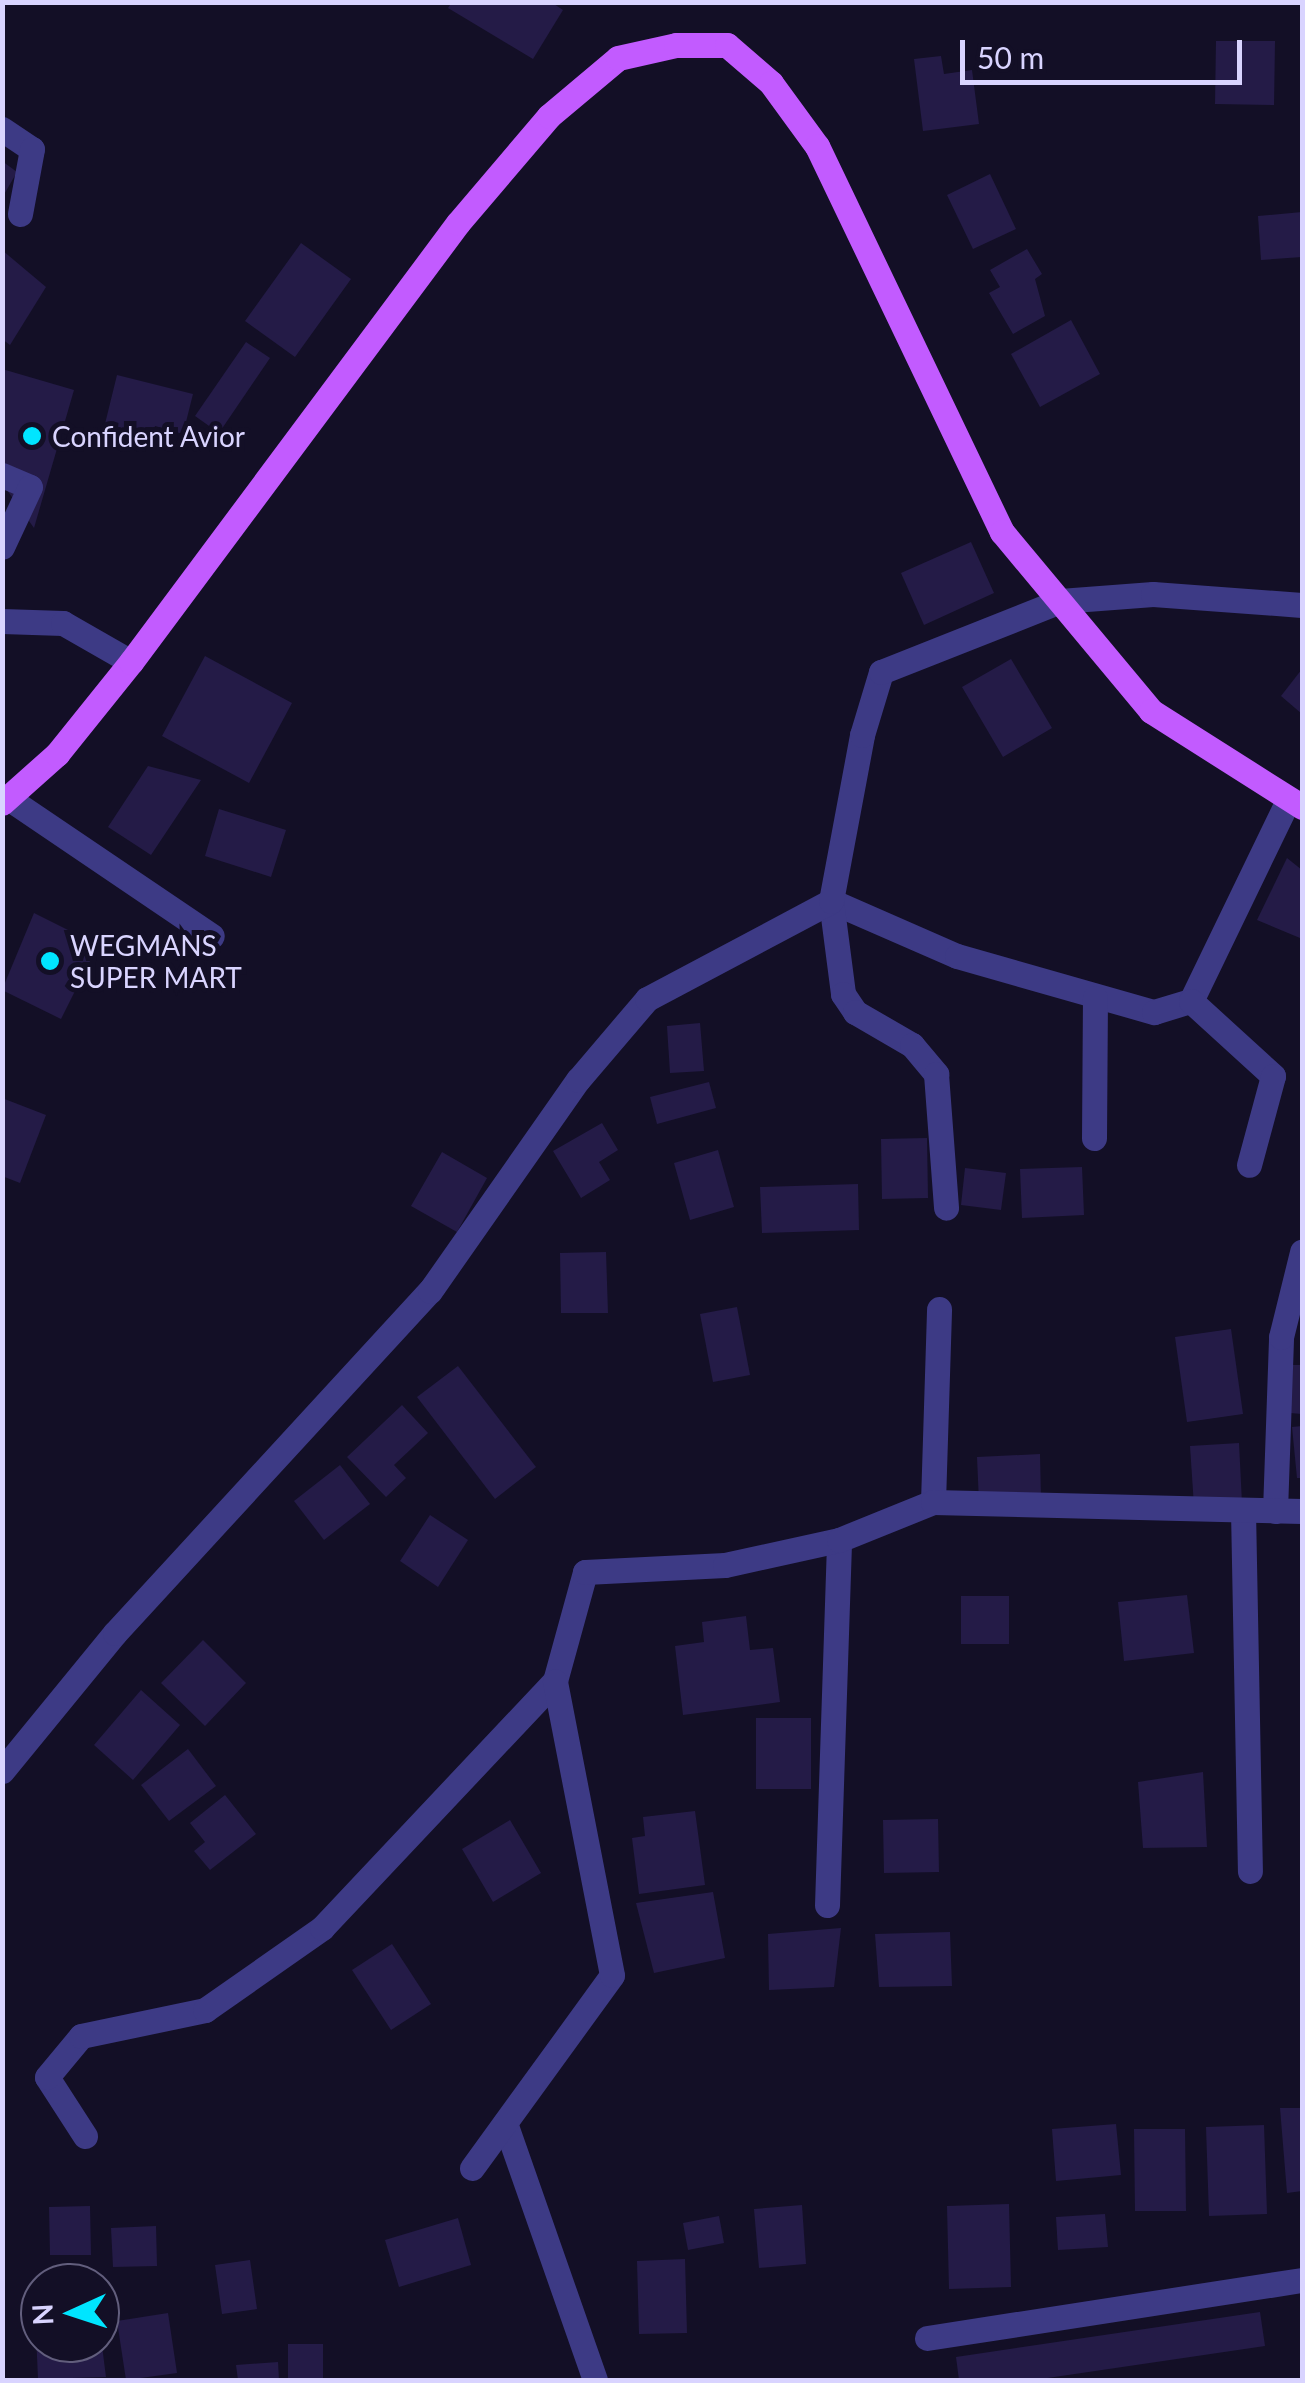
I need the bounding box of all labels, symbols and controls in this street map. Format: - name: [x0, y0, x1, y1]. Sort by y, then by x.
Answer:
- scale bar: [965, 20, 1248, 82]
- text: 50 m: [977, 39, 1044, 75]
- place label: Confident Avior: [52, 419, 246, 453]
- marker: Confident Avior: [21, 425, 43, 447]
- place label: WEGMANS SUPER MART: [70, 928, 242, 994]
- marker: WEGMANS SUPER MART: [39, 950, 61, 972]
- north arrow: [20, 2263, 120, 2363]
- text: N: [24, 2303, 60, 2326]

